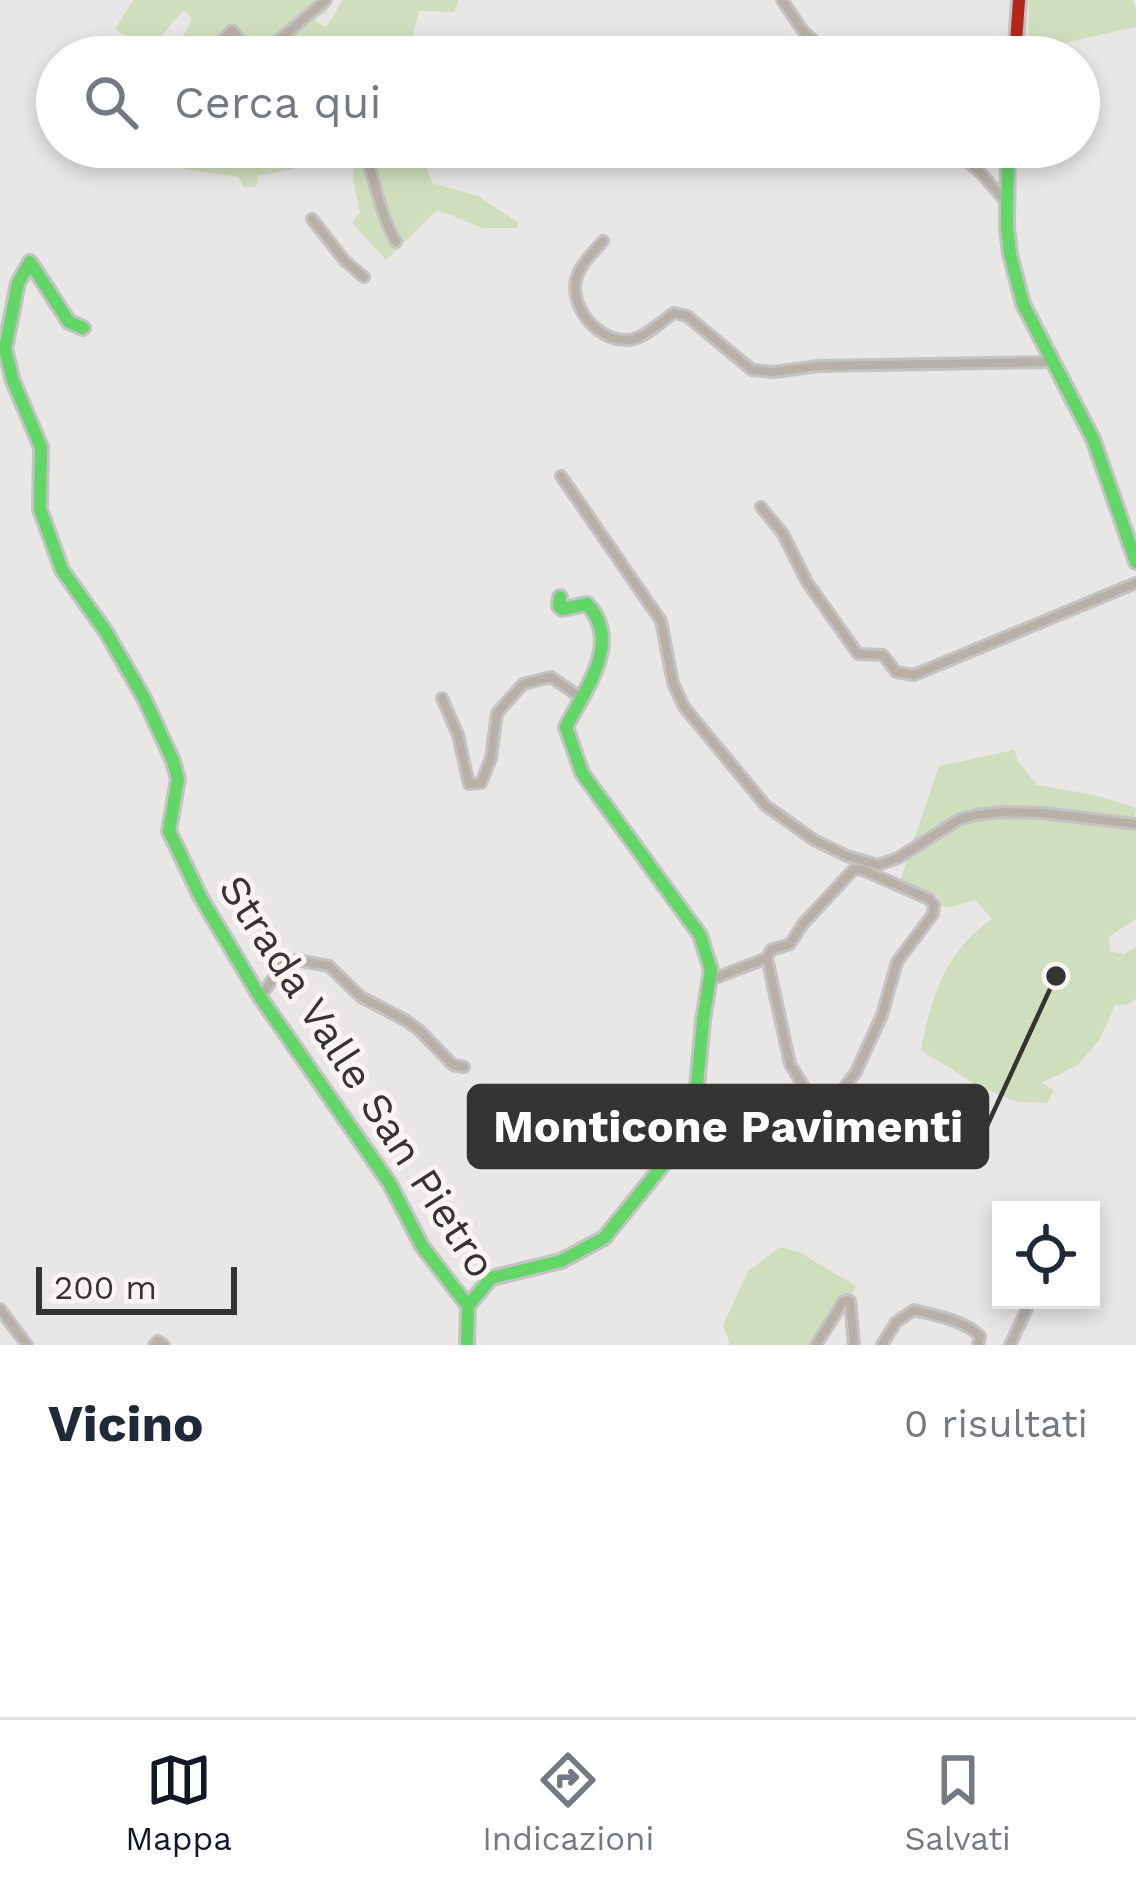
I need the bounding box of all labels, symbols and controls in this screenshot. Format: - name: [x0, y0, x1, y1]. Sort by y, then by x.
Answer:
- search box: [36, 36, 1100, 168]
- icon: search: [78, 69, 144, 135]
- text: Cerca qui: [174, 76, 381, 129]
- street label: Strada Valle San Pietro: [209, 866, 506, 1287]
- callout: Monticone Pavimenti: [469, 1086, 987, 1167]
- text: Monticone Pavimenti: [493, 1100, 963, 1153]
- map controls: [992, 1201, 1100, 1309]
- button: locate: [992, 1201, 1100, 1309]
- scale bar: [36, 1261, 237, 1314]
- text: 200 m: [54, 1268, 157, 1307]
- text: Vicino: [48, 1394, 204, 1453]
- text: 0 risultati: [904, 1401, 1088, 1446]
- tab: Mappa: [125, 1747, 232, 1858]
- tab: Indicazioni: [482, 1747, 654, 1858]
- tab: Salvati: [905, 1747, 1011, 1858]

